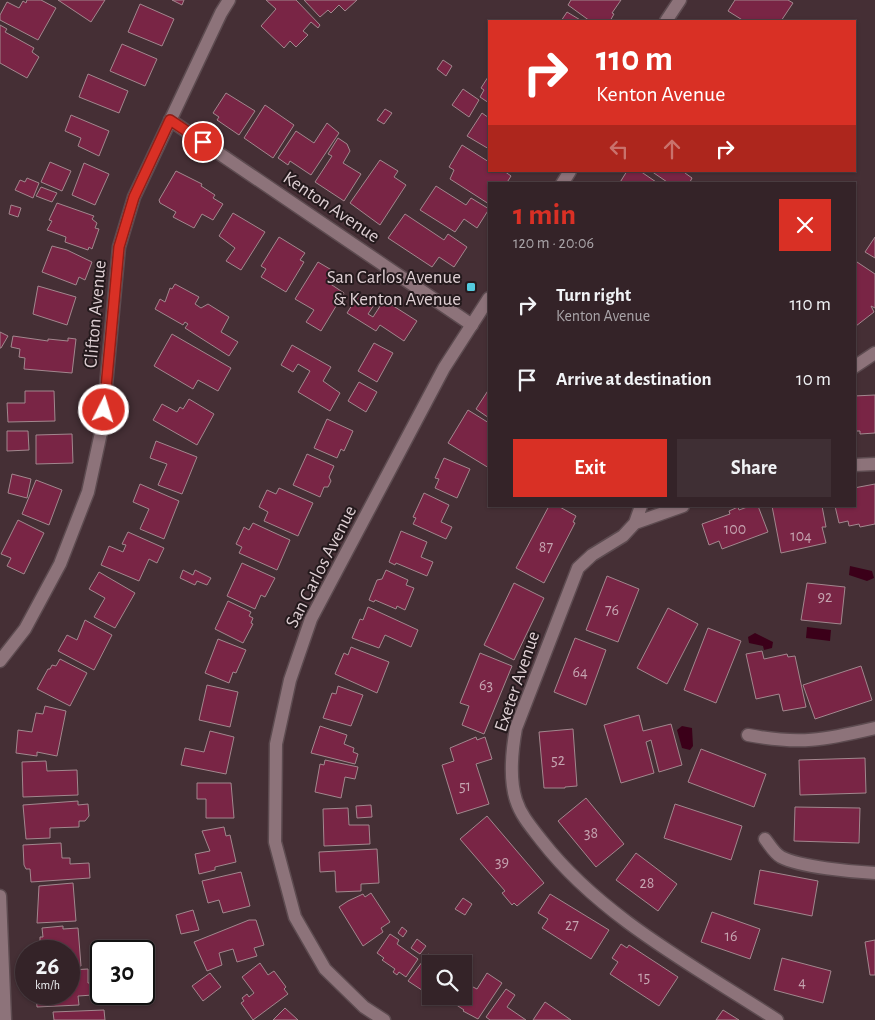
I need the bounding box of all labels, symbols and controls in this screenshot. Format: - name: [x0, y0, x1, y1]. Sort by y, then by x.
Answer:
- icon: right: [513, 40, 578, 105]
- text: 110 m: [596, 42, 673, 77]
- text: Kenton Avenue: [596, 83, 725, 105]
- pin: [182, 121, 224, 163]
- icon: arrive: [189, 128, 217, 156]
- icon: left: [605, 135, 633, 163]
- icon: ahead: [658, 135, 686, 163]
- icon: right: [711, 135, 739, 163]
- street label: Kenton Avenue: [280, 168, 383, 246]
- button: close: [779, 199, 831, 251]
- text: 1 min: [513, 200, 576, 230]
- text: 120 m · 20:06: [513, 235, 594, 251]
- street label: Clifton Avenue: [81, 259, 110, 369]
- place label: San Carlos Avenue & Kenton Avenue: [327, 268, 461, 309]
- marker: San Carlos Avenue & Kenton Avenue: [465, 281, 477, 293]
- text: Turn right: [556, 286, 631, 305]
- icon: right: [513, 291, 541, 319]
- text: 110 m: [790, 295, 831, 314]
- text: Kenton Avenue: [556, 308, 650, 324]
- icon: arrive: [513, 366, 541, 394]
- text: Arrive at destination: [556, 370, 712, 389]
- text: 10 m: [796, 370, 831, 389]
- position arrow: [77, 383, 129, 435]
- button: Exit: [513, 439, 667, 497]
- button: Share: [677, 439, 831, 497]
- street label: San Carlos Avenue: [282, 503, 360, 631]
- house number: 100: [724, 521, 746, 537]
- house number: 104: [790, 528, 812, 544]
- house number: 87: [539, 539, 553, 555]
- house number: 92: [818, 589, 832, 605]
- house number: 76: [605, 602, 619, 618]
- street label: Exeter Avenue: [491, 629, 544, 734]
- house number: 64: [572, 664, 588, 680]
- house number: 63: [479, 677, 493, 693]
- house number: 52: [551, 752, 565, 768]
- house number: 51: [459, 778, 471, 794]
- house number: 38: [584, 825, 598, 841]
- house number: 39: [495, 854, 509, 870]
- house number: 28: [640, 875, 654, 891]
- house number: 27: [565, 917, 579, 933]
- house number: 16: [724, 928, 738, 944]
- speed limit sign: 30: [90, 940, 155, 1005]
- text: 26: [36, 954, 59, 979]
- map controls: [422, 955, 472, 1005]
- button: search: [422, 955, 472, 1005]
- house number: 15: [638, 969, 650, 985]
- house number: 4: [798, 974, 806, 990]
- text: km/h: [35, 979, 60, 991]

